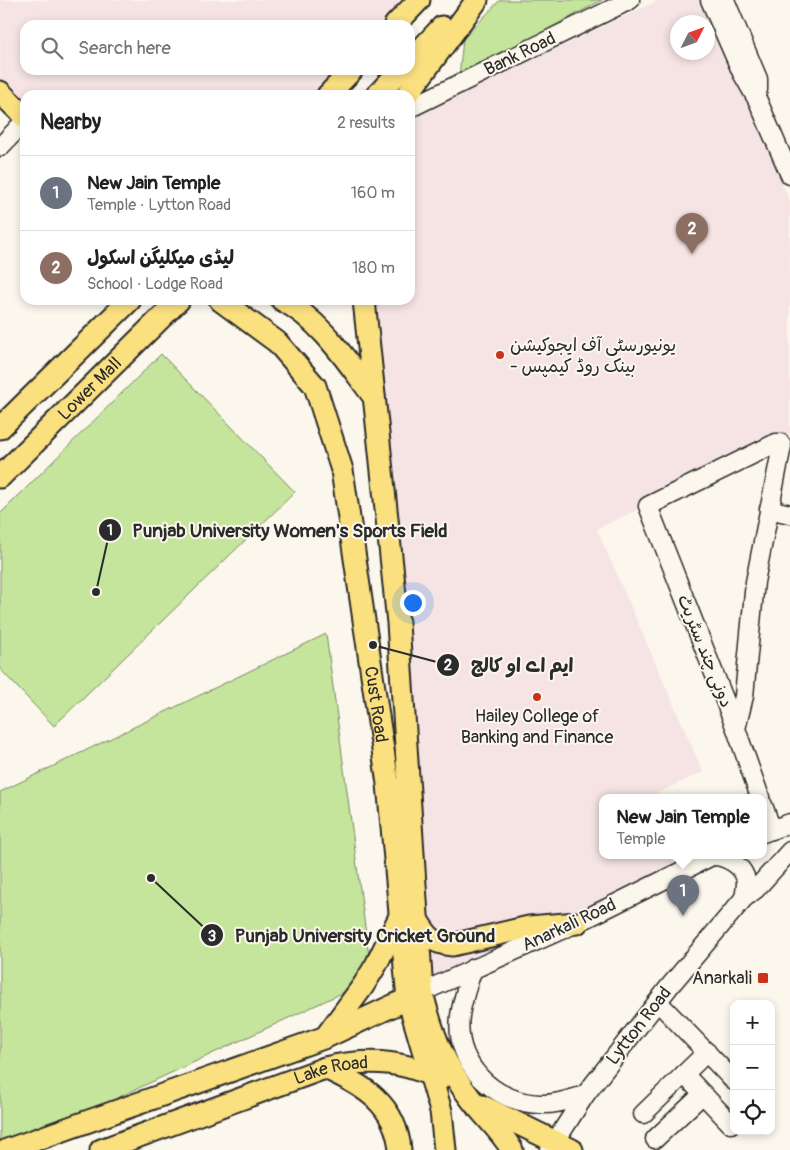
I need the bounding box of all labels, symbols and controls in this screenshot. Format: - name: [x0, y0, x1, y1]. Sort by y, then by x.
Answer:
- north arrow: [670, 15, 715, 60]
- search box: [20, 20, 415, 75]
- street label: Bank Road: [480, 27, 560, 81]
- icon: search: [38, 34, 66, 62]
- text: Search here: [78, 36, 171, 60]
- text: Nearby: [40, 109, 101, 136]
- text: 2 results: [337, 113, 395, 133]
- text: New Jain Temple: [87, 171, 220, 195]
- text: 1: [53, 183, 59, 203]
- text: 160 m: [351, 183, 395, 203]
- text: Temple · Lytton Road: [87, 195, 231, 215]
- pin: 2: [676, 213, 708, 254]
- text: لیڈی میکلیگن اسکول: [87, 246, 234, 270]
- text: 2: [52, 258, 60, 278]
- text: 180 m: [352, 258, 395, 278]
- text: School · Lodge Road: [87, 274, 223, 294]
- place label: یونیورسٹی آف ایجوکیشن - بینک روڈ کیمپس: [510, 334, 676, 378]
- marker: یونیورسٹی آف ایجوکیشن - بینک روڈ کیمپس: [494, 349, 506, 361]
- street label: Lower Mall: [53, 352, 126, 425]
- callout: Punjab University Women's Sports Field: [97, 513, 458, 547]
- text: Punjab University Women's Sports Field: [132, 519, 448, 543]
- text: 1: [107, 521, 113, 540]
- your location: [400, 590, 426, 616]
- street label: دونی چند سٹریٹ: [672, 591, 738, 711]
- callout: ایم اے او کالج: [436, 648, 583, 682]
- text: ایم اے او کالج: [471, 654, 573, 680]
- text: 2: [444, 656, 452, 675]
- street label: Cust Road: [359, 665, 393, 744]
- marker: Hailey College of Banking and Finance: [531, 691, 543, 703]
- place label: Hailey College of Banking and Finance: [461, 705, 613, 749]
- popup: [599, 794, 767, 859]
- text: New Jain Temple: [616, 805, 750, 829]
- text: Temple: [616, 829, 665, 849]
- pin: 1: [667, 875, 699, 916]
- street label: Anarkali Road: [518, 893, 620, 957]
- callout: Punjab University Cricket Ground: [200, 918, 505, 952]
- text: Punjab University Cricket Ground: [235, 924, 495, 948]
- text: 3: [208, 927, 216, 946]
- place label: Anarkali: [692, 967, 752, 990]
- marker: Anarkali: [756, 971, 770, 985]
- street label: Lytton Road: [601, 982, 677, 1070]
- map controls: [730, 1000, 775, 1135]
- button: +: [730, 1000, 775, 1045]
- button: −: [730, 1045, 775, 1090]
- street label: Lake Road: [290, 1051, 369, 1090]
- button: locate: [730, 1090, 775, 1135]

